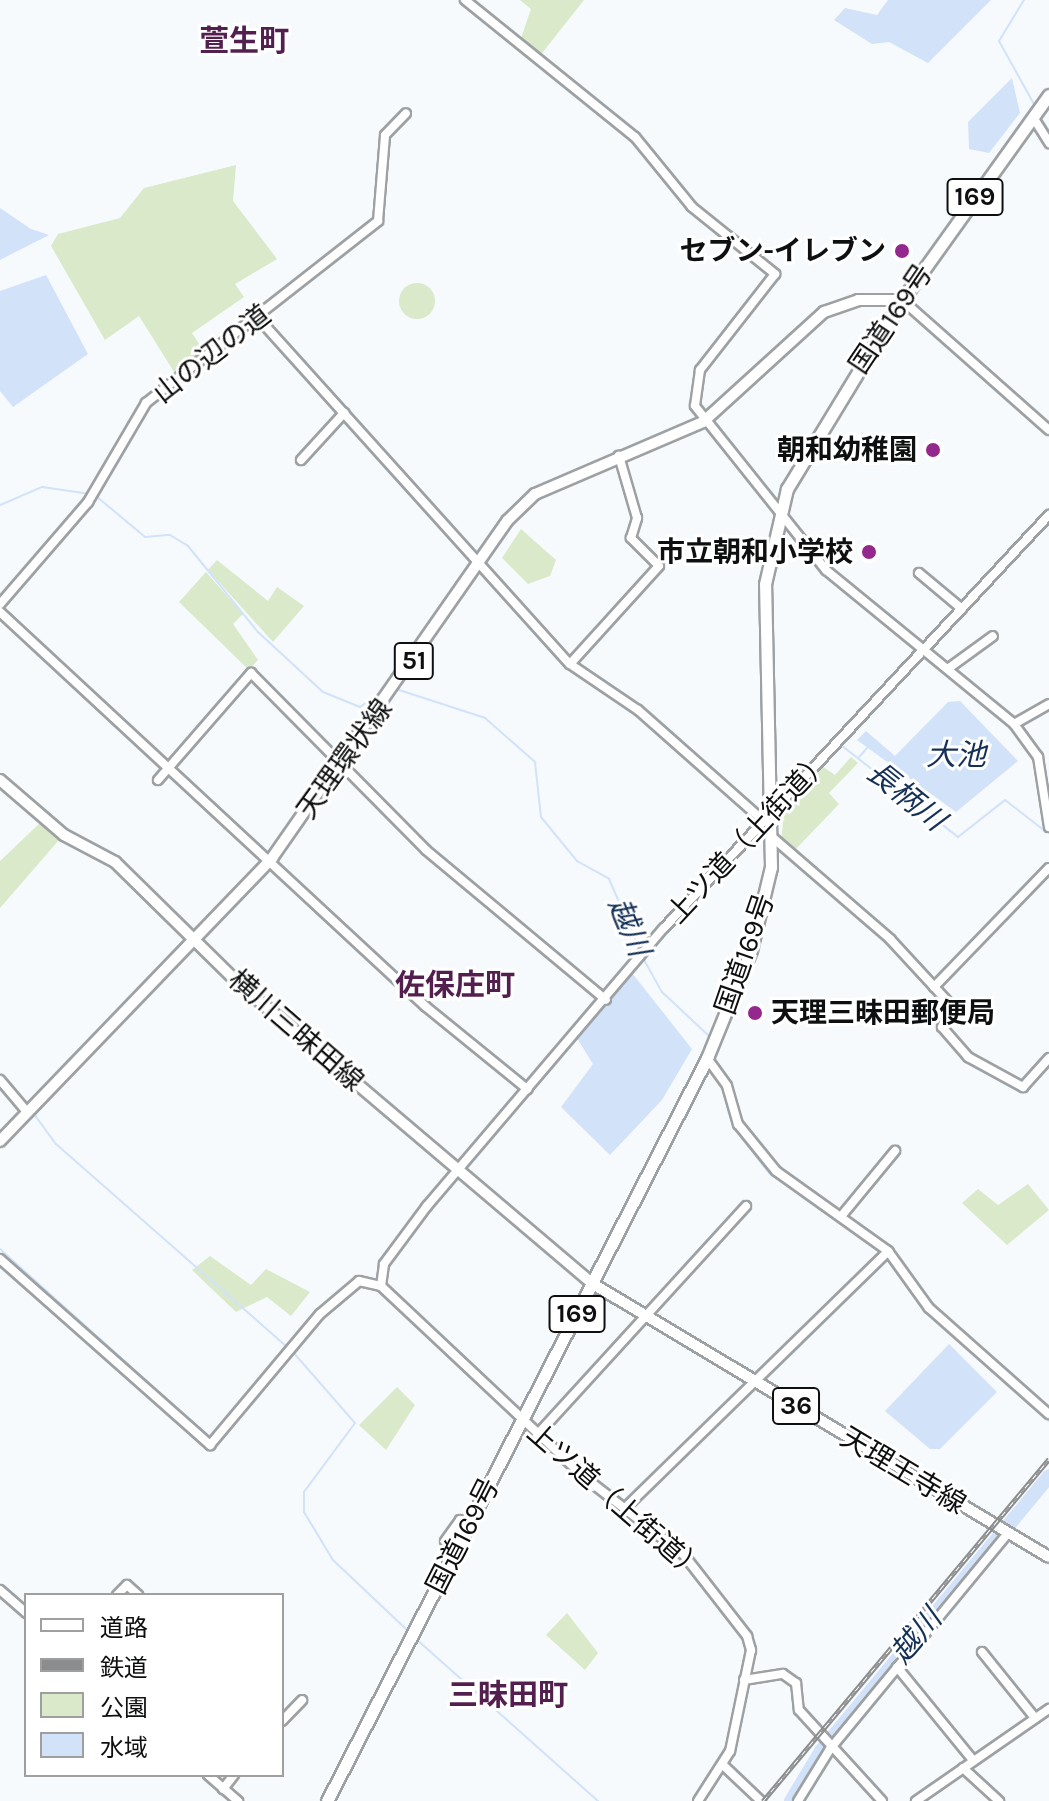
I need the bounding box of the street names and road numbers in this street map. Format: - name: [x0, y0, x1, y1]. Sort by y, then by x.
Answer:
- road number: 169: [945, 175, 1005, 219]
- street label: 国道169号: [842, 258, 940, 380]
- street label: 山の辺の道: [146, 298, 278, 410]
- road number: 51: [392, 639, 436, 683]
- street label: 天理環状線: [290, 692, 400, 826]
- street label: 上ツ道（上街道）: [660, 744, 838, 930]
- street label: 国道169号: [709, 889, 781, 1019]
- street label: 横川三昧田線: [222, 963, 370, 1099]
- road number: 169: [547, 1292, 607, 1336]
- road number: 36: [772, 1384, 820, 1428]
- street label: 上ツ道（上街道）: [520, 1416, 712, 1588]
- street label: 天理王寺線: [834, 1421, 972, 1521]
- street label: 国道169号: [420, 1472, 506, 1600]

